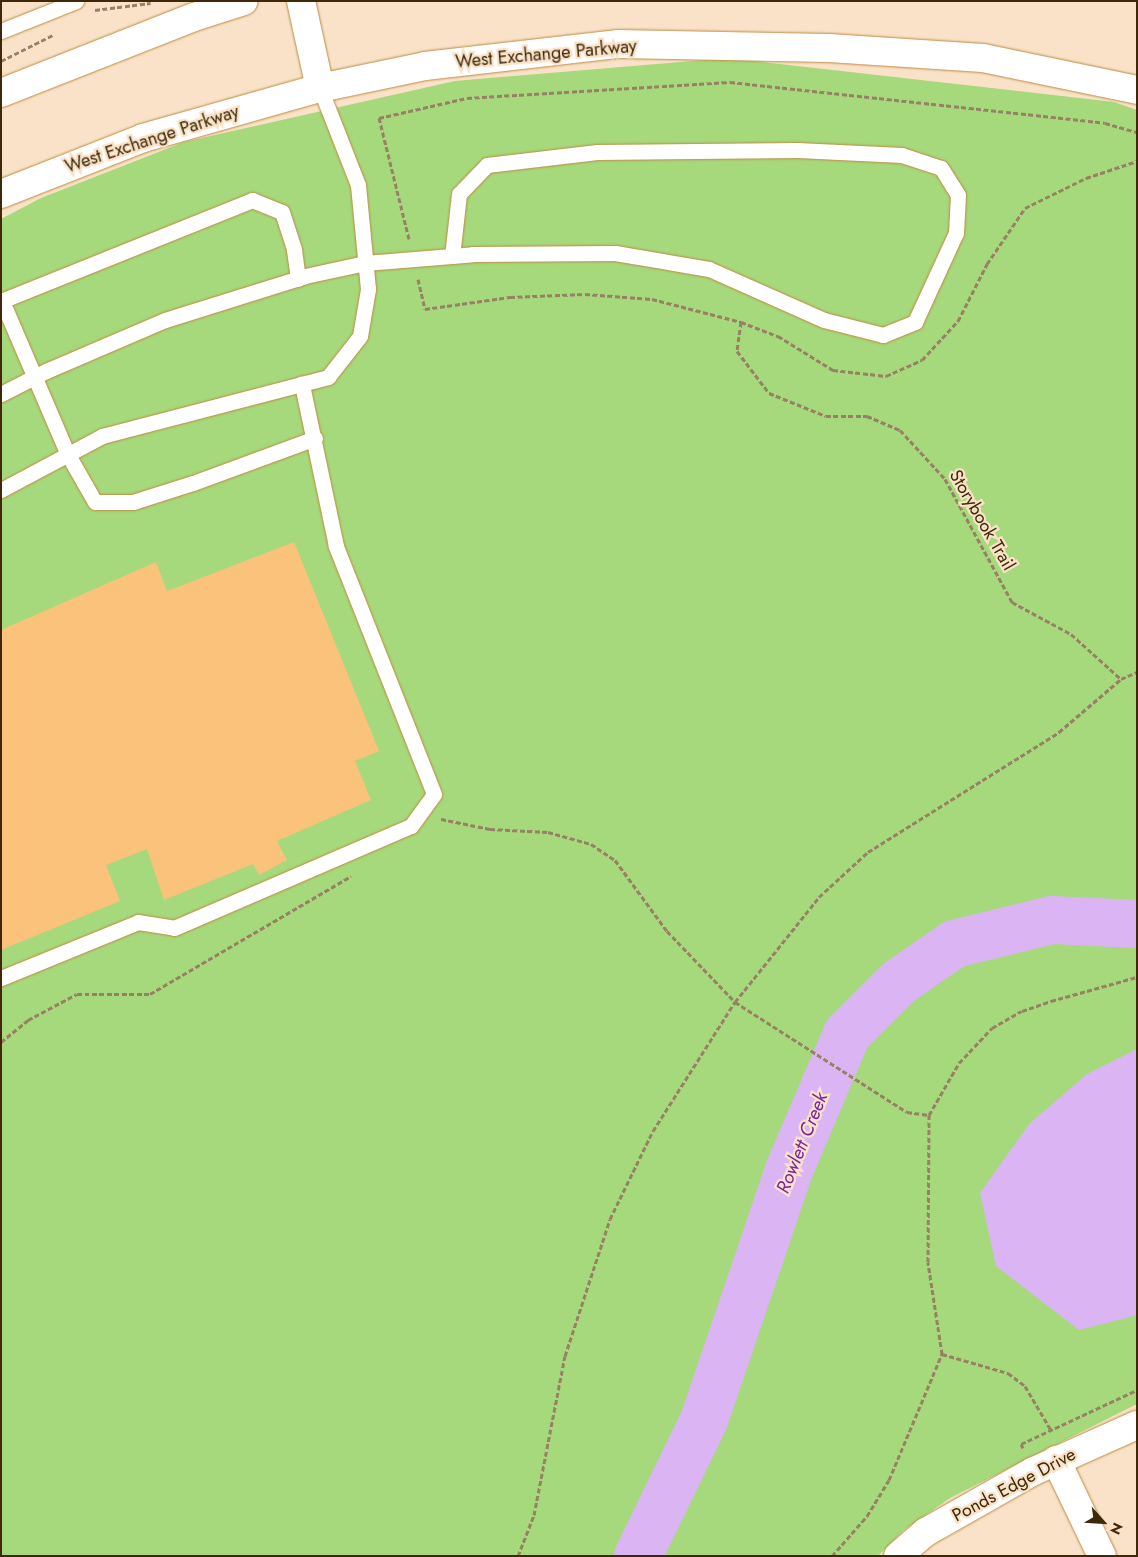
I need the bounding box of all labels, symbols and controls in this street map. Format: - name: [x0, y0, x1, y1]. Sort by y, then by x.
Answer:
- street label: West Exchange Parkway: [454, 35, 638, 73]
- street label: West Exchange Parkway: [62, 101, 242, 177]
- street label: Storybook Trail: [945, 466, 1019, 574]
- water label: Rowlett Creek: [771, 1089, 833, 1197]
- street label: Ponds Edge Drive: [949, 1443, 1079, 1527]
- north arrow: [1078, 1497, 1128, 1547]
- text: N: [1105, 1519, 1128, 1538]

